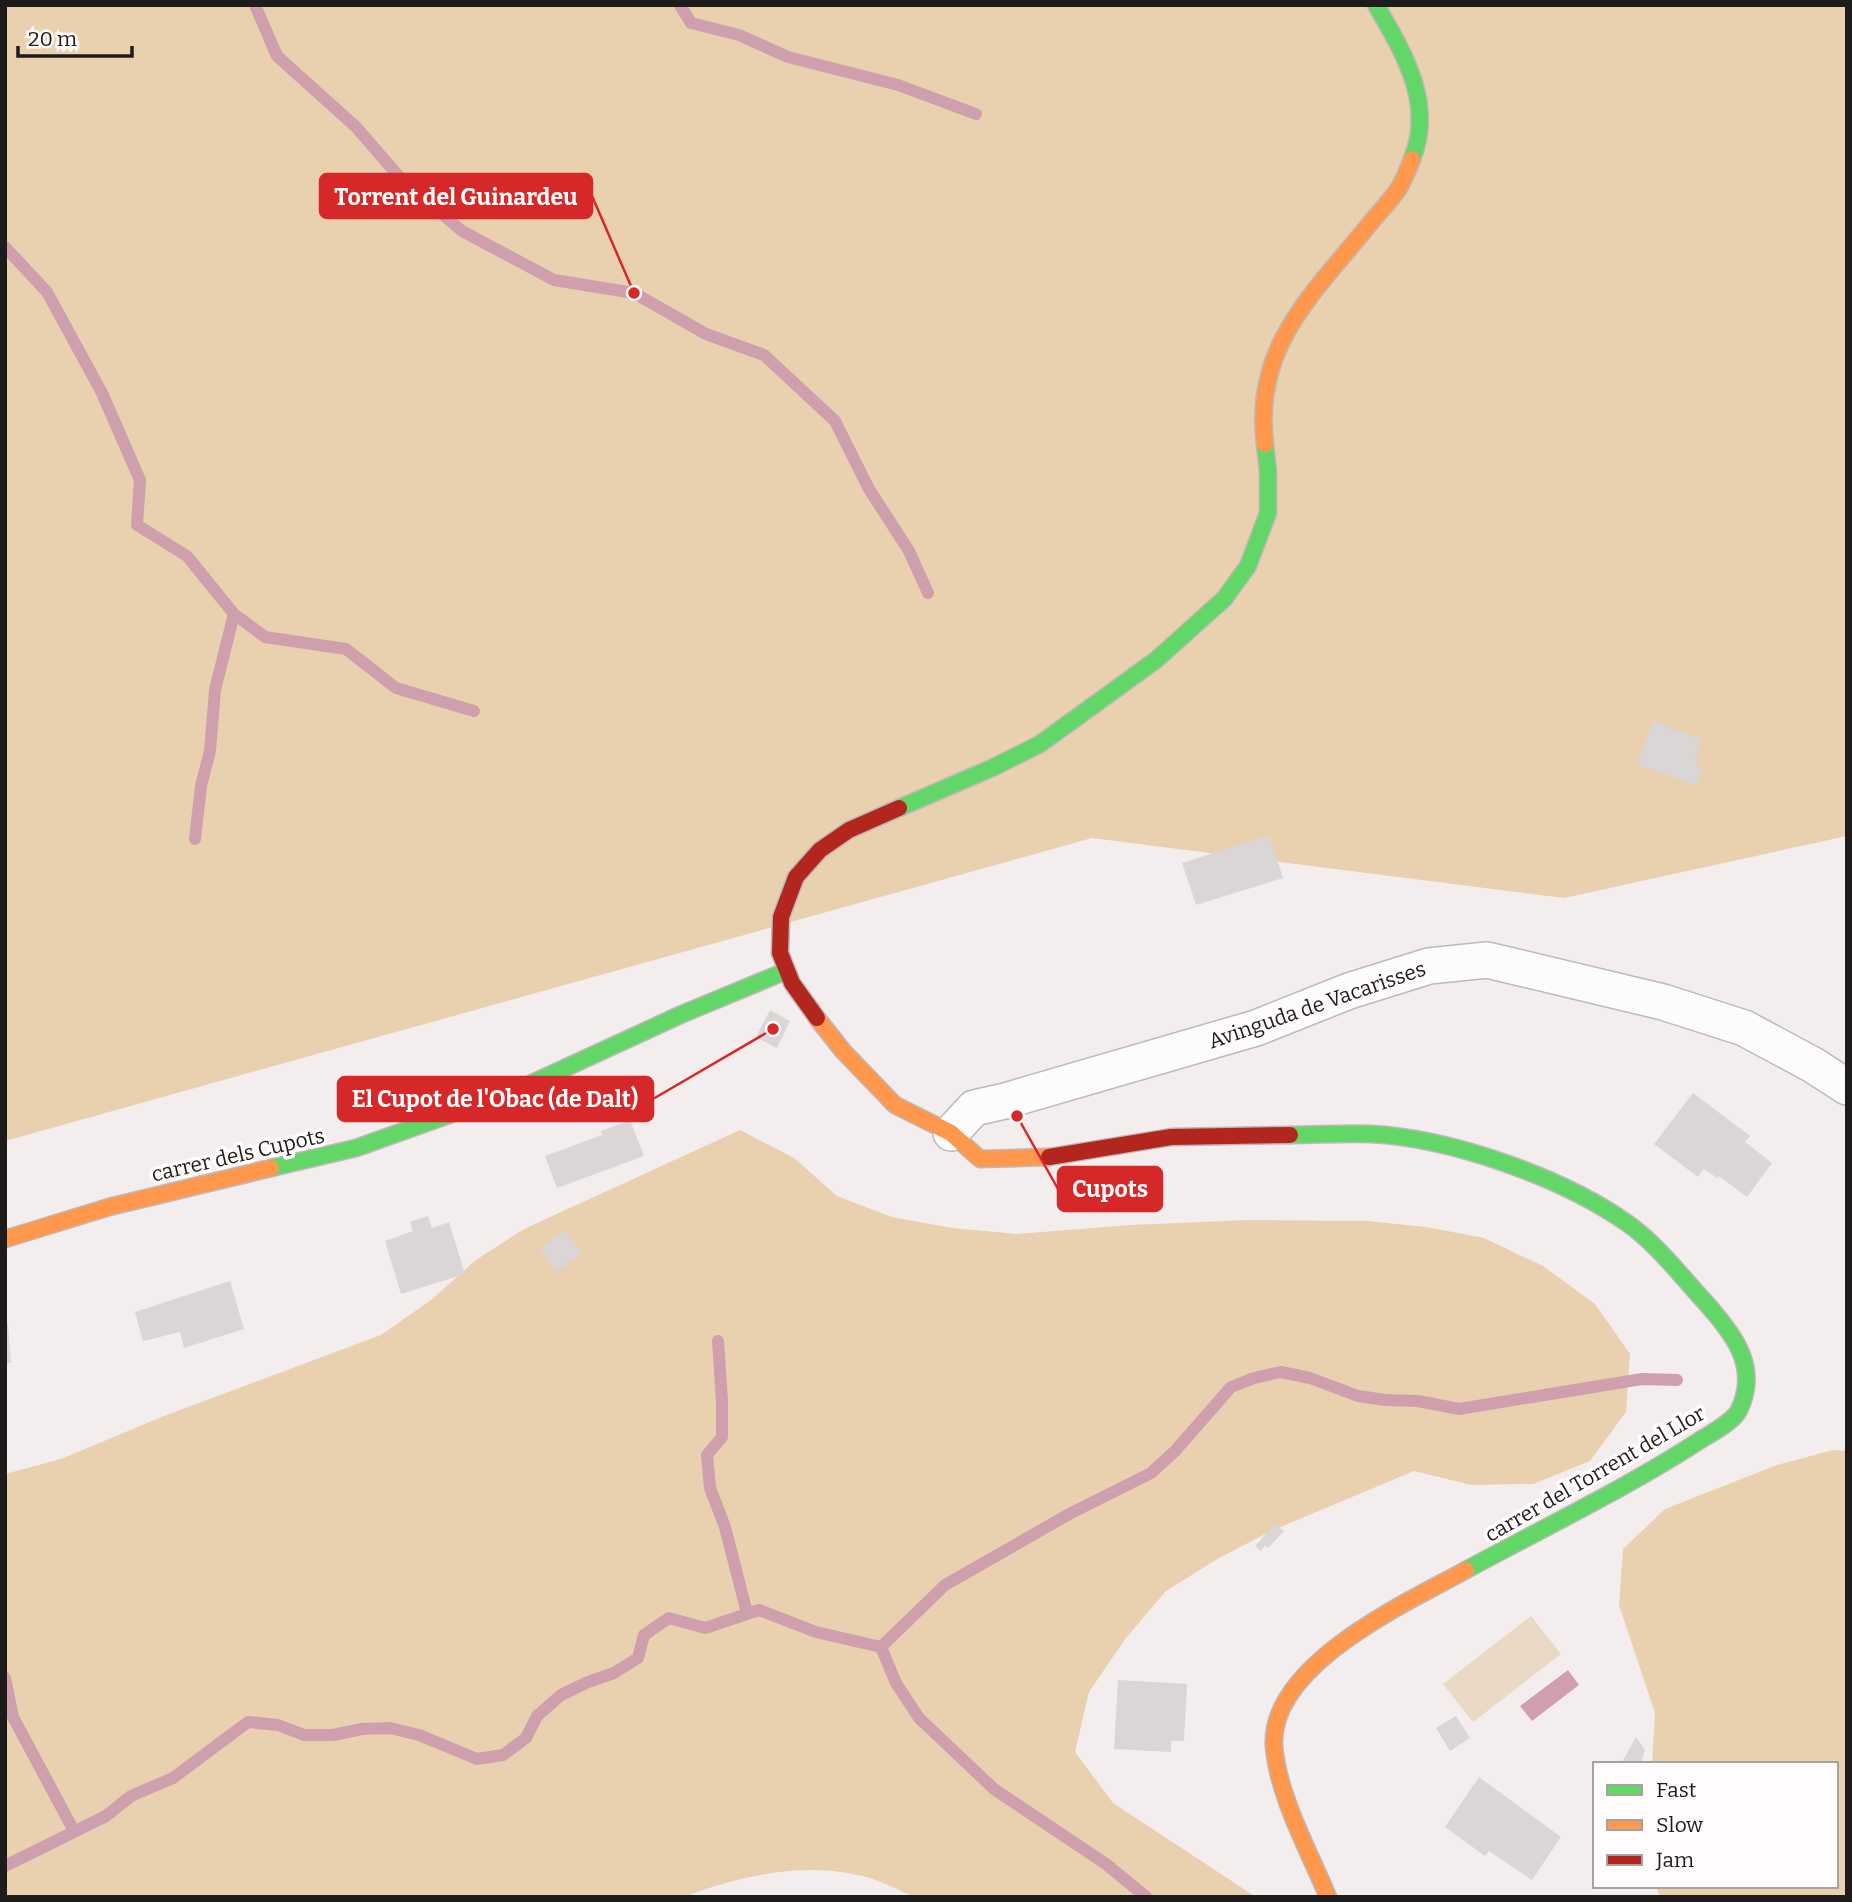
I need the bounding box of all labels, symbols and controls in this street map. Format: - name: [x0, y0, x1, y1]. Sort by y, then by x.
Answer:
- scale bar: [18, 14, 131, 58]
- text: 20 m: [28, 26, 77, 52]
- callout: Torrent del Guinardeu: [320, 174, 592, 218]
- text: Torrent del Guinardeu: [334, 183, 578, 211]
- street label: Avinguda de Vacarisses: [1205, 956, 1429, 1054]
- callout: El Cupot de l'Obac (de Dalt): [338, 1077, 653, 1121]
- text: El Cupot de l'Obac (de Dalt): [352, 1085, 638, 1113]
- street label: carrer dels Cupots: [149, 1122, 327, 1188]
- callout: Cupots: [1058, 1167, 1162, 1211]
- text: Cupots: [1072, 1175, 1148, 1203]
- street label: carrer del Torrent del Llor: [1480, 1400, 1710, 1548]
- legend: [1593, 1762, 1838, 1888]
- text: Fast: [1656, 1777, 1697, 1803]
- text: Slow: [1656, 1812, 1703, 1838]
- text: Jam: [1655, 1847, 1694, 1873]

